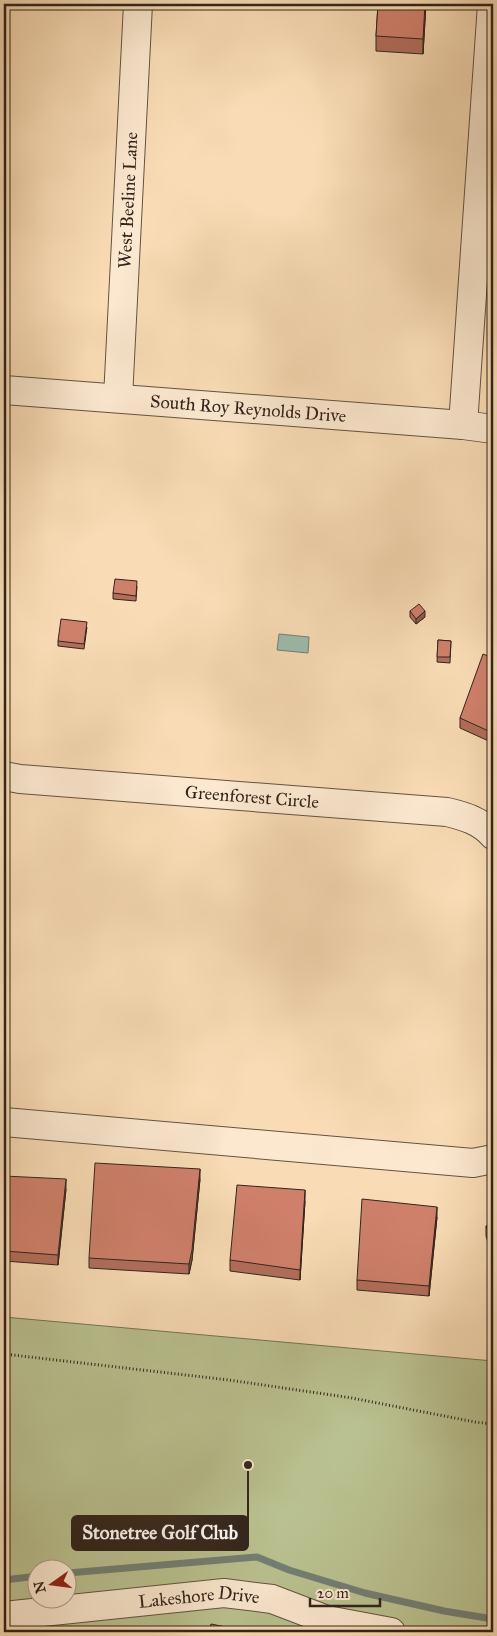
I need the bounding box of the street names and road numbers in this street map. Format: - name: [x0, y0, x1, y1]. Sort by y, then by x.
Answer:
- street label: West Beeline Lane: [114, 131, 142, 269]
- street label: South Roy Reynolds Drive: [149, 390, 347, 427]
- street label: Greenforest Circle: [184, 781, 320, 813]
- street label: Lakeshore Drive: [137, 1581, 261, 1613]

